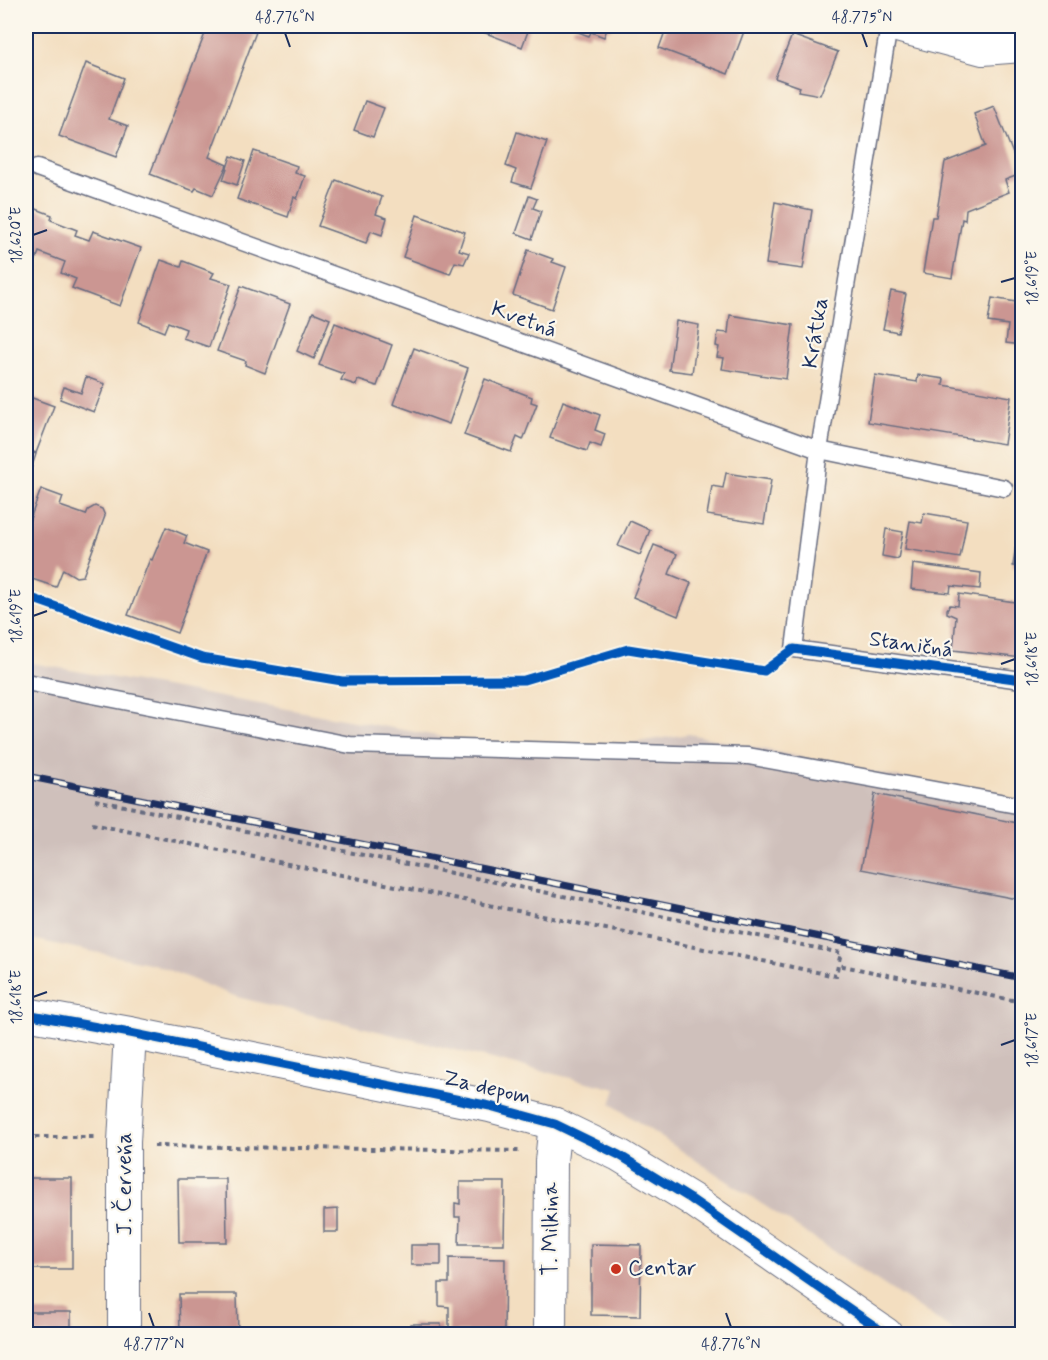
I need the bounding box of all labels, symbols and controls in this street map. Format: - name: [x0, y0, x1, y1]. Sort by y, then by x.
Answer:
- text: 48.776°N: [255, 8, 315, 28]
- text: 48.775°N: [832, 8, 892, 28]
- text: 18.620°E: [7, 206, 27, 263]
- text: 18.619°E: [1023, 251, 1043, 305]
- street label: Kvetná: [487, 295, 561, 345]
- street label: Krátka: [797, 295, 835, 371]
- text: 18.619°E: [7, 589, 27, 643]
- street label: Staničná: [867, 625, 955, 665]
- text: 18.618°E: [1023, 632, 1043, 686]
- text: 18.618°E: [7, 970, 27, 1024]
- text: 18.617°E: [1023, 1012, 1043, 1067]
- street label: Za depom: [440, 1064, 534, 1112]
- street label: J. Červeňa: [110, 1133, 139, 1235]
- street label: T. Milkina: [537, 1182, 565, 1276]
- place label: Centar: [628, 1255, 697, 1283]
- marker: Centar: [609, 1262, 623, 1276]
- text: 48.777°N: [124, 1335, 184, 1355]
- text: 48.776°N: [701, 1335, 761, 1355]

